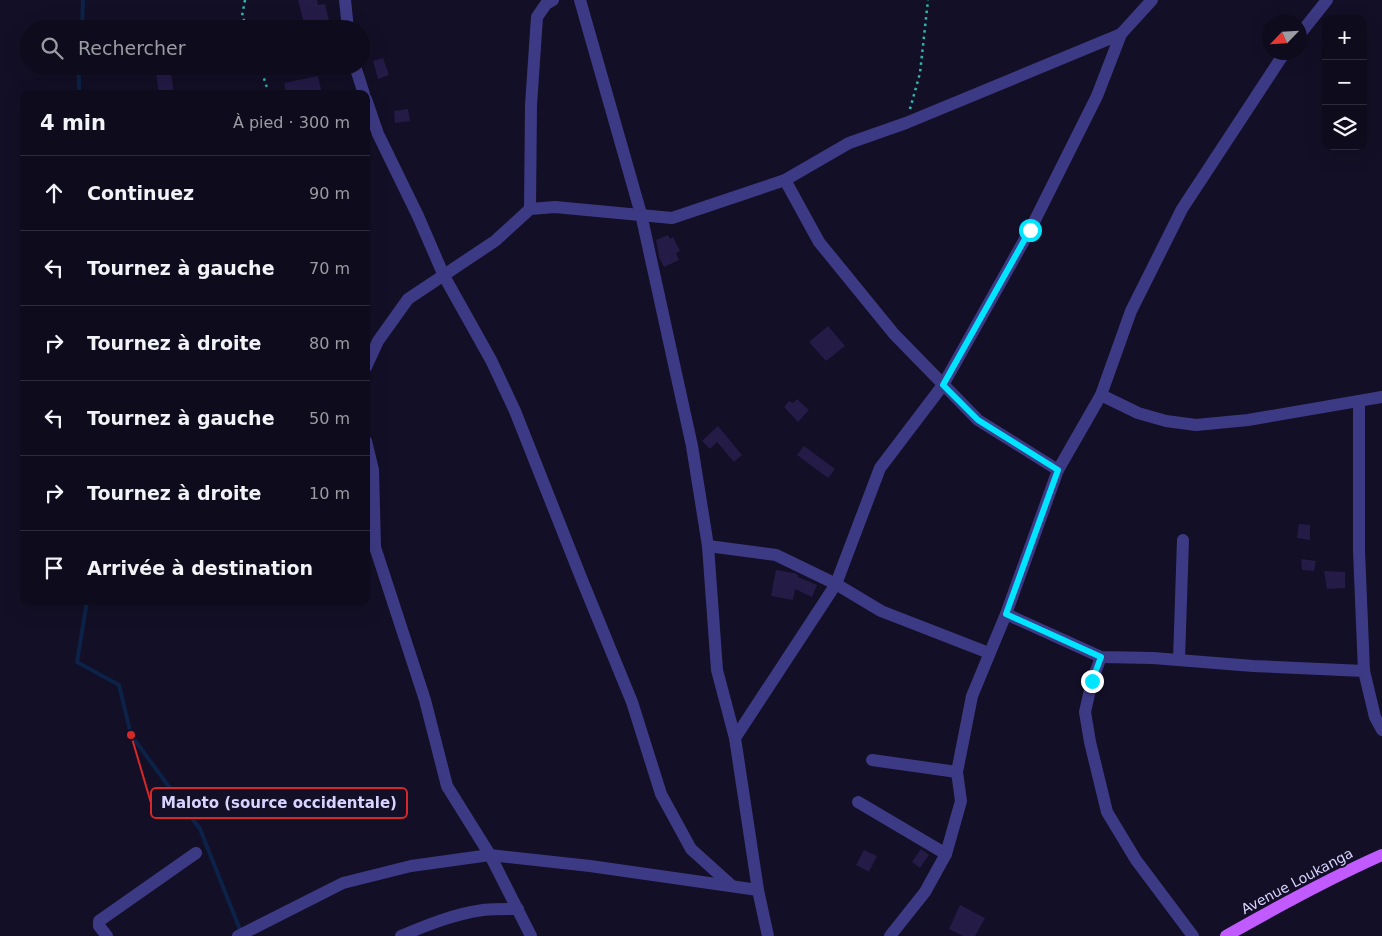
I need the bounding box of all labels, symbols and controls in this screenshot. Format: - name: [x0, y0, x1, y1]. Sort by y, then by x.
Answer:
- north arrow: [1262, 15, 1307, 60]
- map controls: [1322, 15, 1367, 150]
- button: +: [1322, 15, 1367, 60]
- search box: [20, 20, 370, 75]
- icon: search: [38, 34, 66, 62]
- text: Rechercher: [78, 37, 186, 59]
- button: −: [1322, 60, 1367, 105]
- button: layers: [1322, 105, 1367, 150]
- text: 4 min: [40, 111, 106, 135]
- text: À pied · 300 m: [233, 113, 350, 132]
- icon: ahead: [40, 179, 68, 207]
- text: Continuez: [87, 182, 194, 204]
- text: 90 m: [309, 184, 350, 203]
- route start: [1019, 219, 1042, 242]
- icon: left: [40, 254, 68, 282]
- text: Tournez à gauche: [87, 257, 275, 279]
- text: 70 m: [309, 259, 350, 278]
- icon: right: [40, 329, 68, 357]
- text: Tournez à droite: [87, 332, 261, 354]
- text: 80 m: [309, 334, 350, 353]
- icon: left: [40, 404, 68, 432]
- text: Tournez à gauche: [87, 407, 275, 429]
- text: 50 m: [309, 409, 350, 428]
- icon: right: [40, 479, 68, 507]
- text: Tournez à droite: [87, 482, 261, 504]
- text: 10 m: [309, 484, 350, 503]
- icon: arrive: [40, 554, 68, 582]
- text: Arrivée à destination: [87, 557, 313, 579]
- route end: [1081, 670, 1104, 693]
- callout: Maloto (source occidentale): [151, 788, 407, 818]
- text: Maloto (source occidentale): [161, 794, 397, 812]
- street label: Avenue Loukanga: [1238, 845, 1356, 917]

